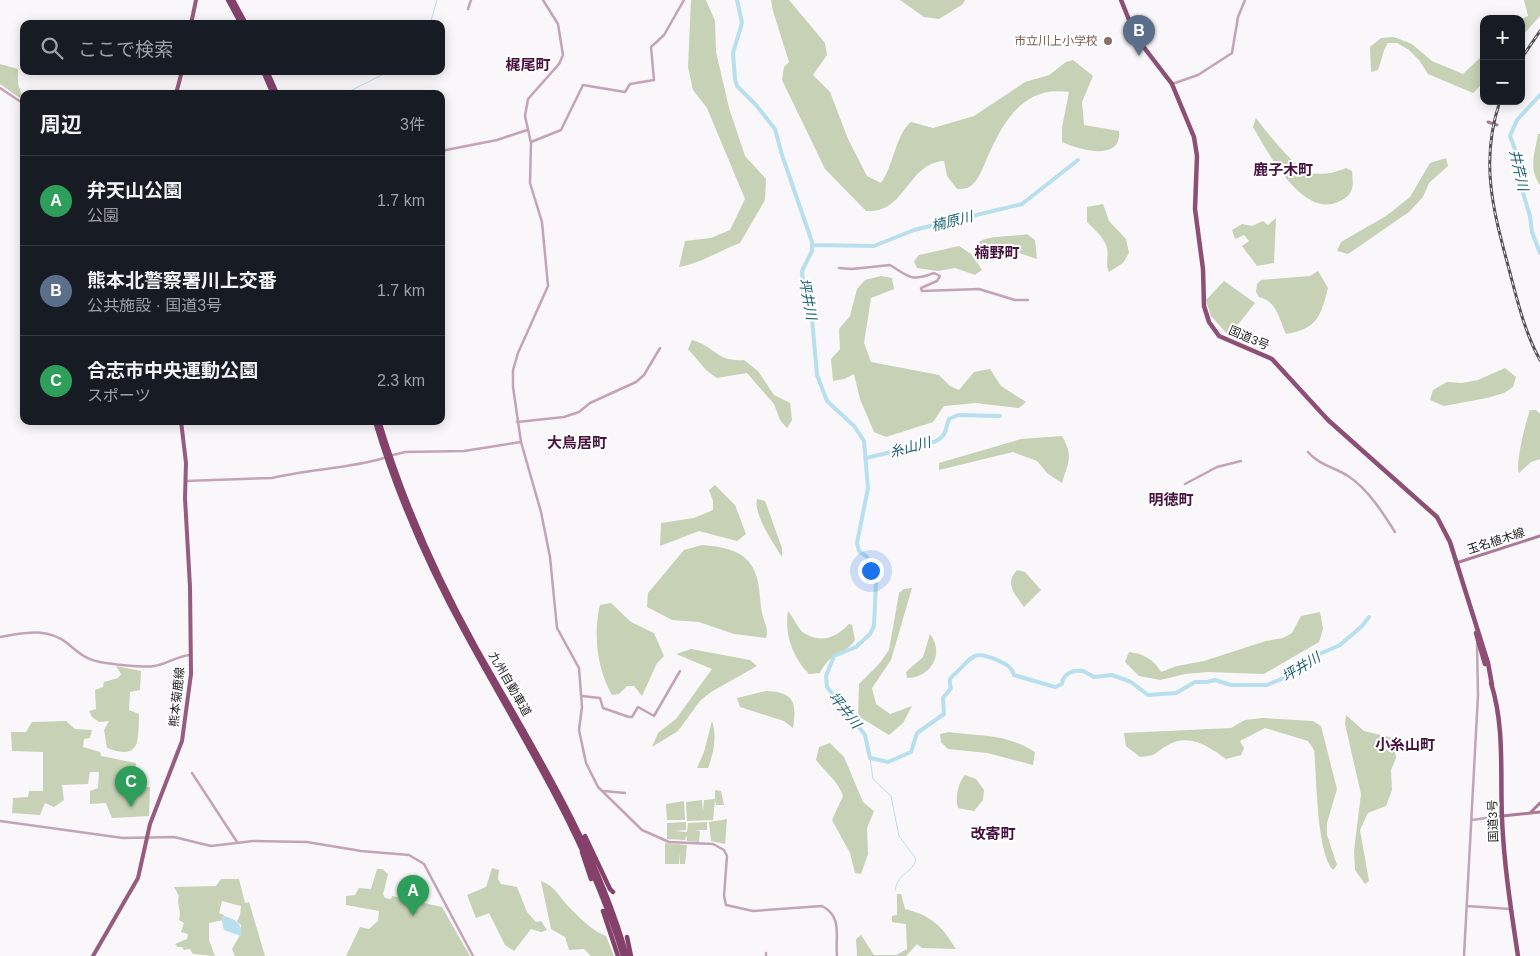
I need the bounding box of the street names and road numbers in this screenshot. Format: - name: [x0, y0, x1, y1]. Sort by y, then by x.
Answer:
- street label: 国道3号: [1227, 323, 1271, 353]
- street label: 玉名植木線: [1465, 525, 1527, 557]
- street label: 九州自動車道: [486, 649, 534, 719]
- street label: 熊本菊鹿線: [167, 666, 187, 728]
- street label: 国道3号: [1485, 799, 1501, 843]

